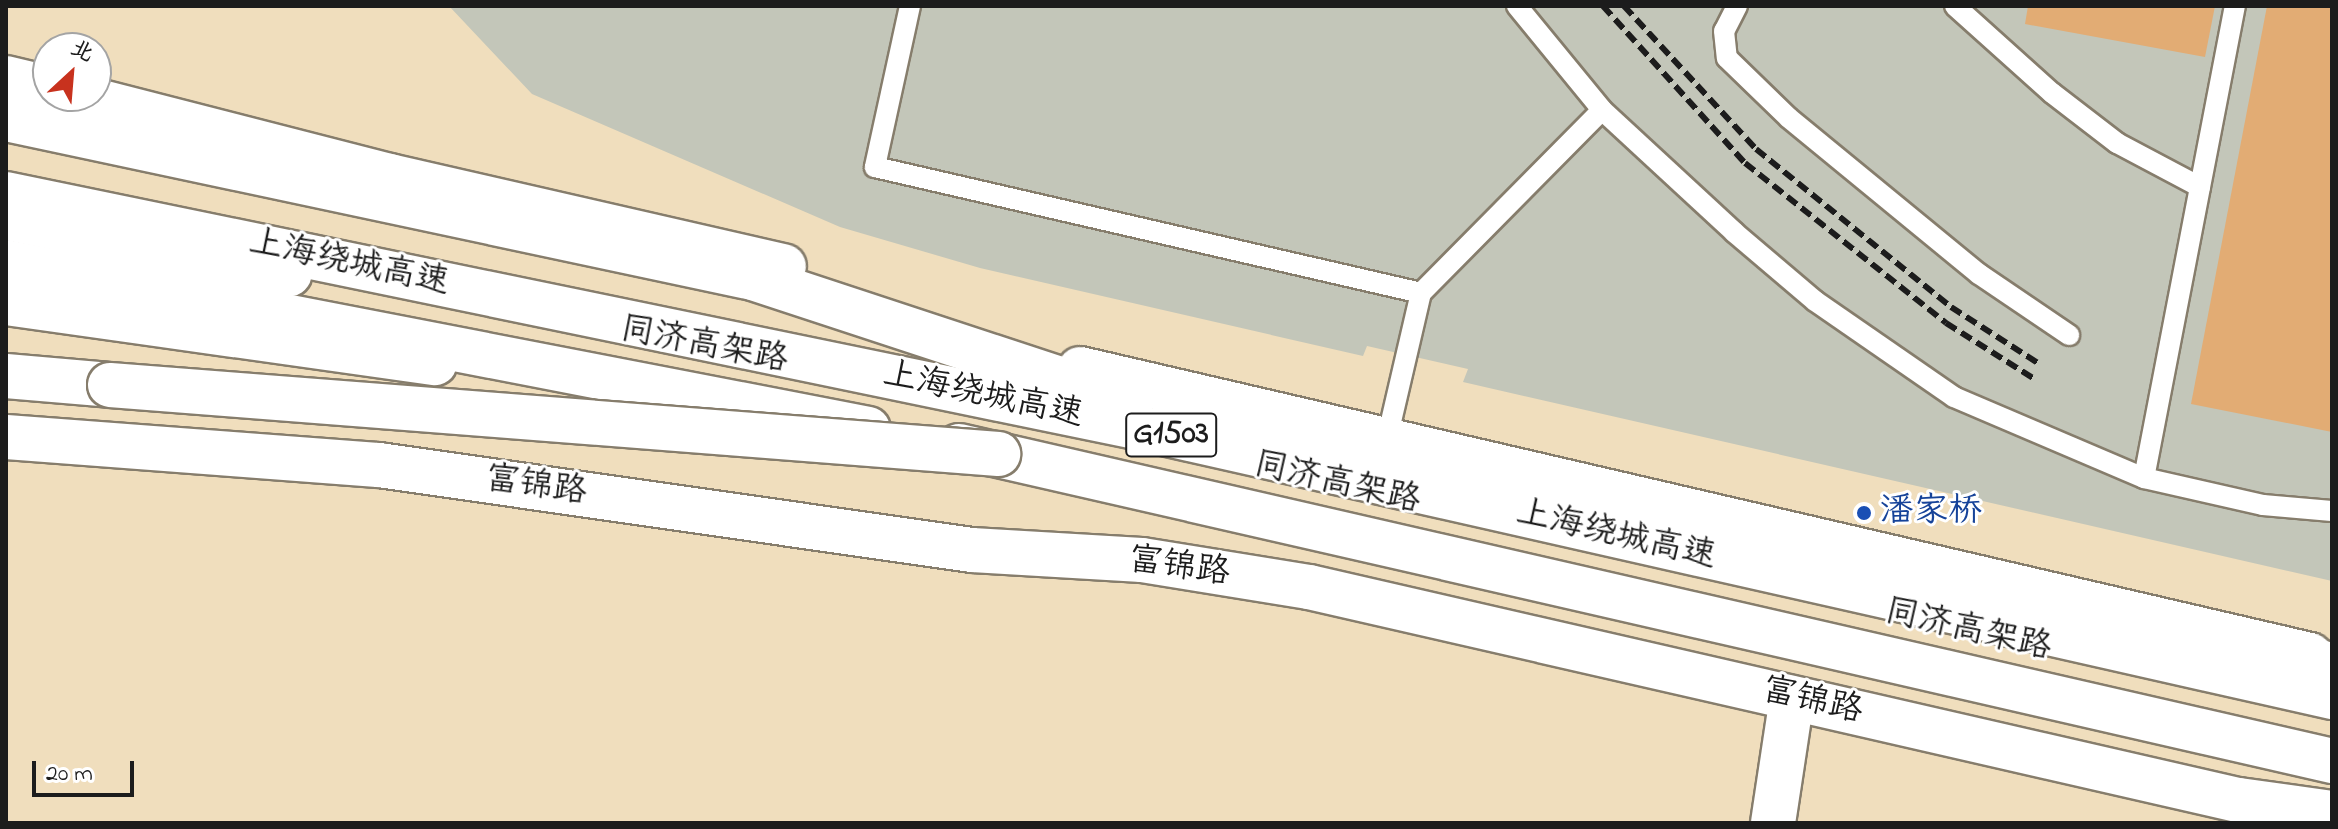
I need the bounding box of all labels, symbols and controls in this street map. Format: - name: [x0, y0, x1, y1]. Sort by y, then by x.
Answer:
- north arrow: [32, 32, 112, 112]
- text: 北: [65, 33, 99, 71]
- street label: 上海绕城高速: [245, 223, 453, 305]
- street label: 同济高架路: [617, 310, 791, 382]
- street label: 上海绕城高速: [879, 355, 1087, 437]
- road number: G1503: [1125, 407, 1217, 463]
- street label: 同济高架路: [1250, 445, 1424, 523]
- street label: 富锦路: [483, 460, 589, 514]
- street label: 上海绕城高速: [1512, 493, 1720, 579]
- place label: 潘家桥: [1880, 493, 1982, 533]
- marker: 潘家桥: [1855, 504, 1873, 522]
- street label: 富锦路: [1126, 541, 1232, 595]
- street label: 同济高架路: [1881, 592, 2055, 670]
- street label: 富锦路: [1758, 671, 1866, 733]
- scale bar: [36, 745, 138, 795]
- text: 20 m: [46, 757, 93, 792]

